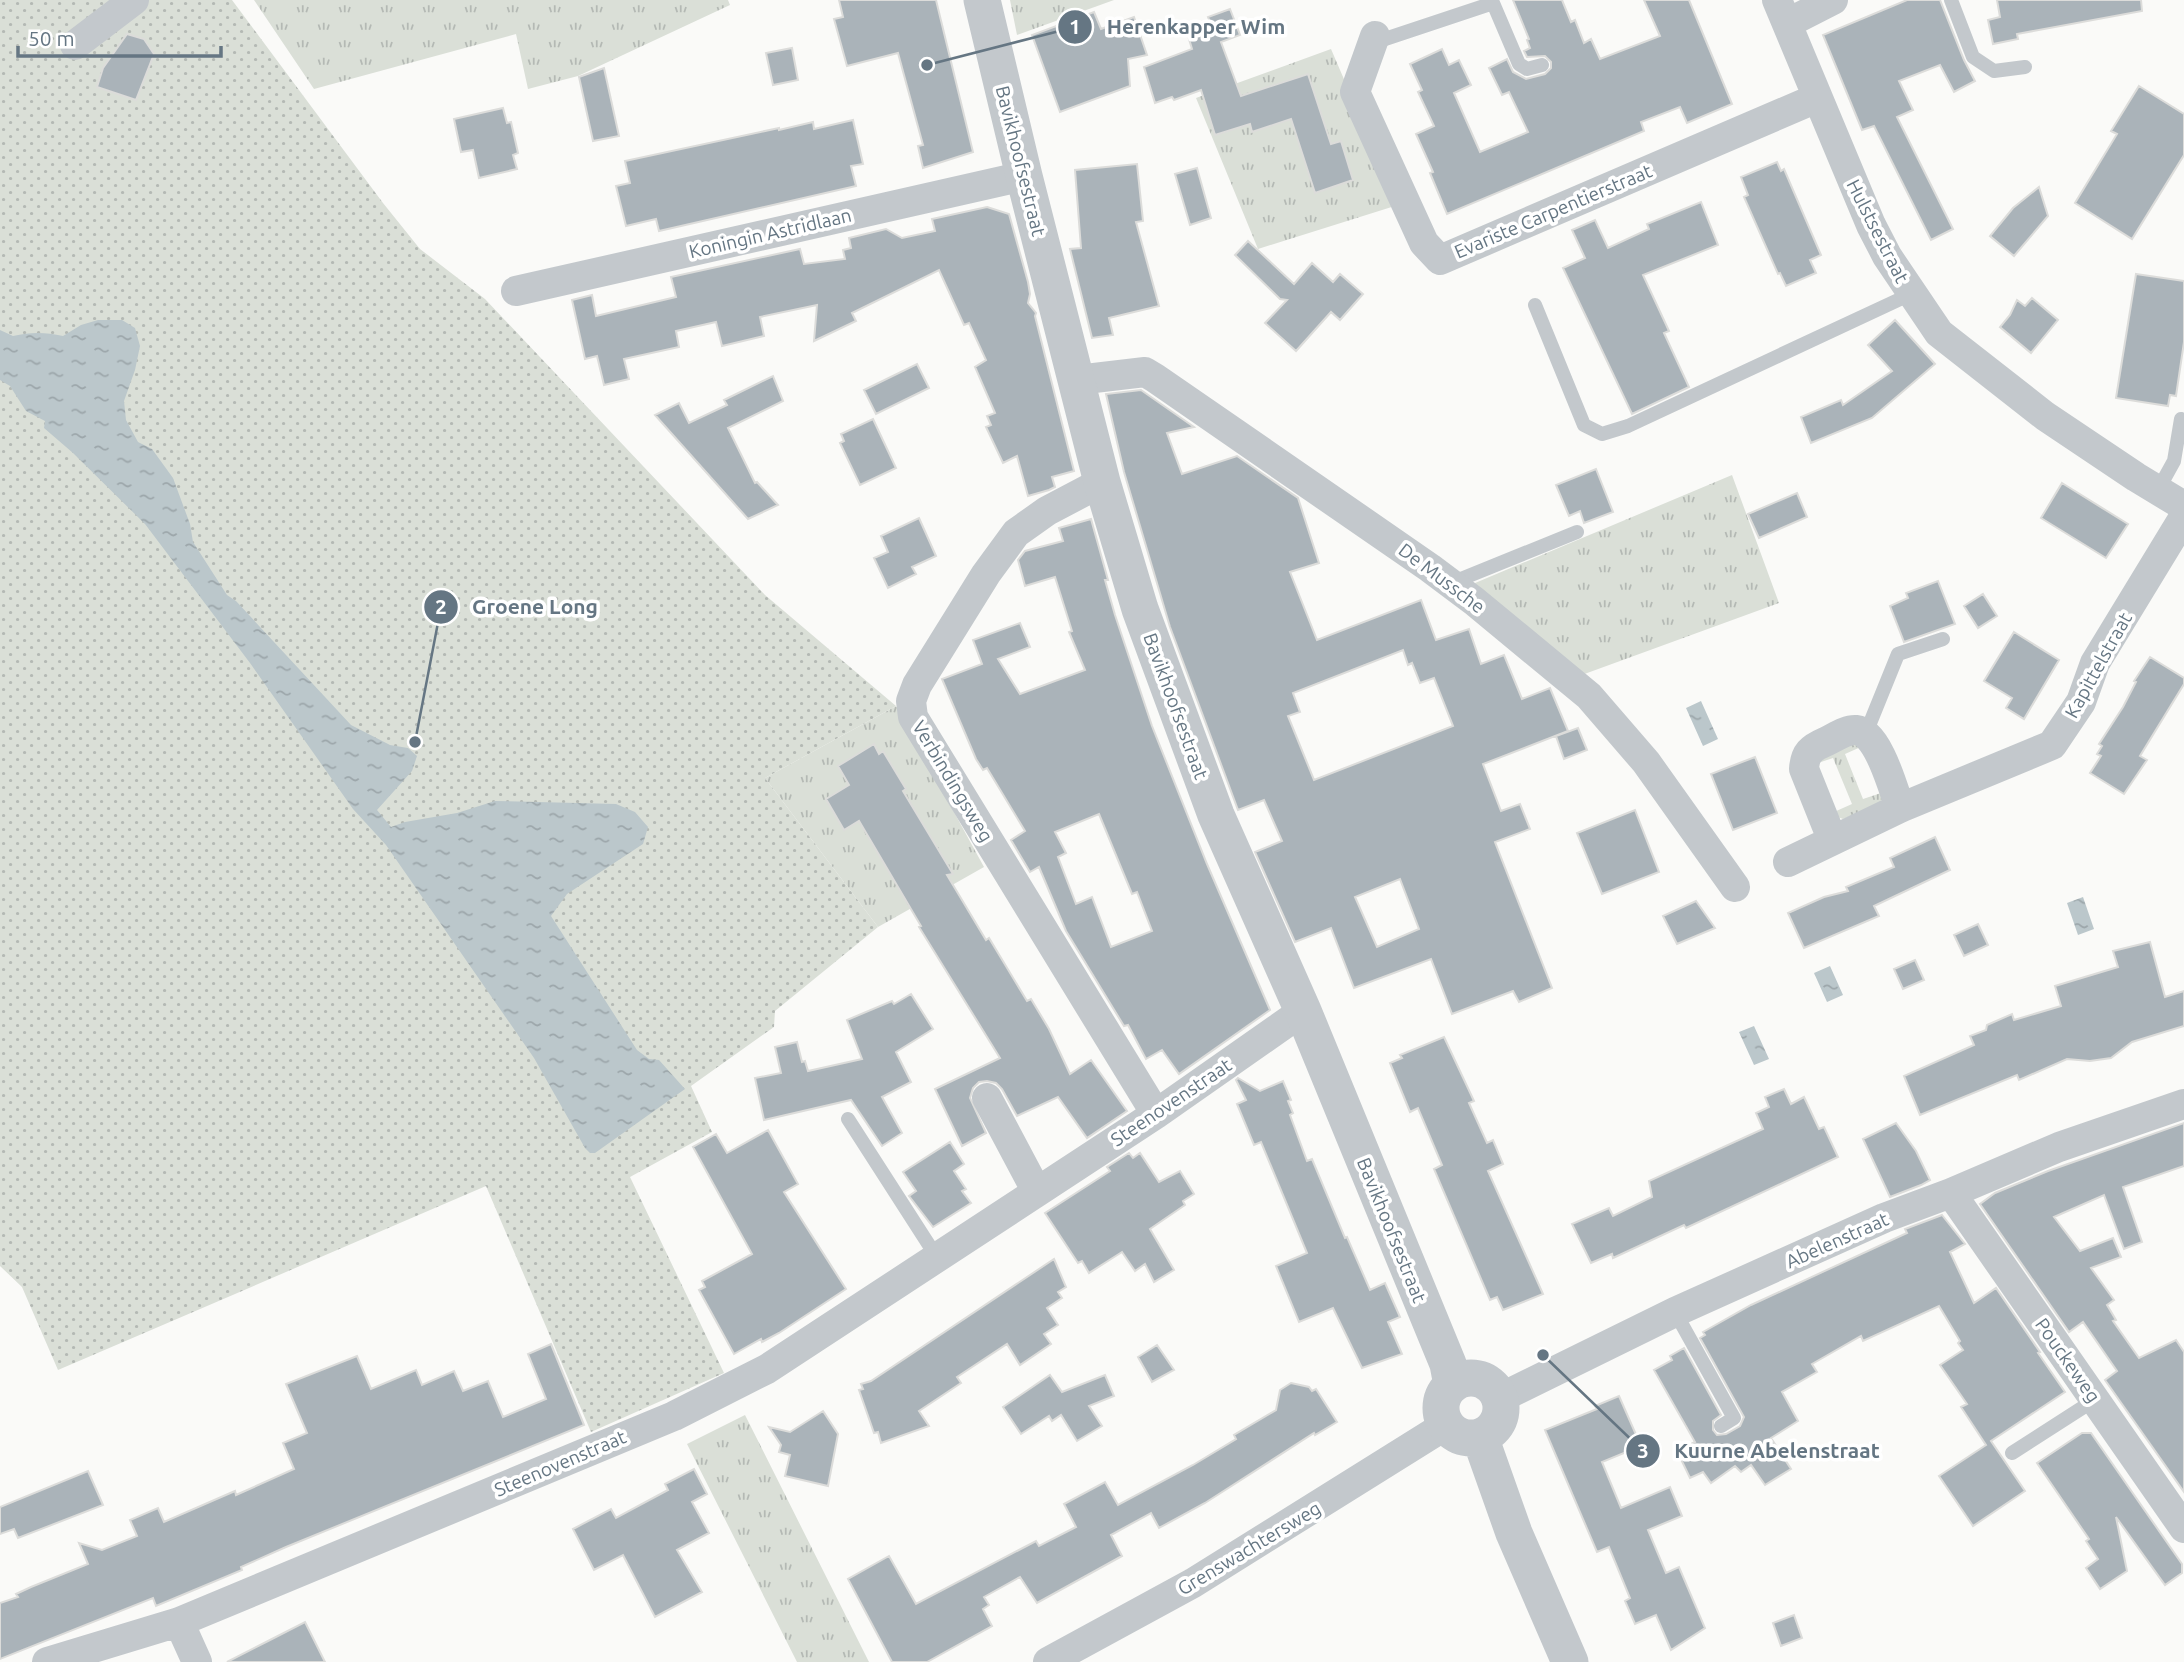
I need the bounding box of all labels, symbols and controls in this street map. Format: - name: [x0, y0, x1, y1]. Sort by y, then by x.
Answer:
- callout: Herenkapper Wim: [1057, 6, 1299, 48]
- scale bar: [18, 14, 220, 58]
- text: 1: [1069, 14, 1081, 38]
- text: Herenkapper Wim: [1107, 14, 1285, 38]
- text: 50 m: [28, 26, 75, 50]
- street label: Bavikhoofsestraat: [992, 84, 1050, 239]
- street label: Evariste Carpentierstraat: [1451, 159, 1656, 263]
- street label: Hulstsestraat: [1842, 175, 1914, 287]
- street label: Koningin Astridlaan: [687, 204, 853, 262]
- street label: De Mussche: [1395, 538, 1489, 618]
- callout: Groene Long: [423, 586, 612, 628]
- text: 2: [435, 594, 447, 618]
- text: Groene Long: [472, 594, 598, 618]
- street label: Kapittelstraat: [2060, 608, 2136, 722]
- street label: Bavikhoofsestraat: [1139, 630, 1213, 783]
- street label: Verbindingsweg: [908, 716, 998, 846]
- street label: Steenovenstraat: [1106, 1053, 1236, 1150]
- street label: Bavikhoofsestraat: [1353, 1154, 1431, 1306]
- street label: Abelenstraat: [1782, 1207, 1892, 1272]
- street label: Pouckeweg: [2031, 1314, 2105, 1406]
- street label: Steenovenstraat: [491, 1425, 630, 1501]
- callout: Kuurne Abelenstraat: [1625, 1430, 1894, 1472]
- text: 3: [1637, 1438, 1649, 1462]
- text: Kuurne Abelenstraat: [1674, 1438, 1880, 1462]
- street label: Grenswachtersweg: [1173, 1497, 1325, 1599]

